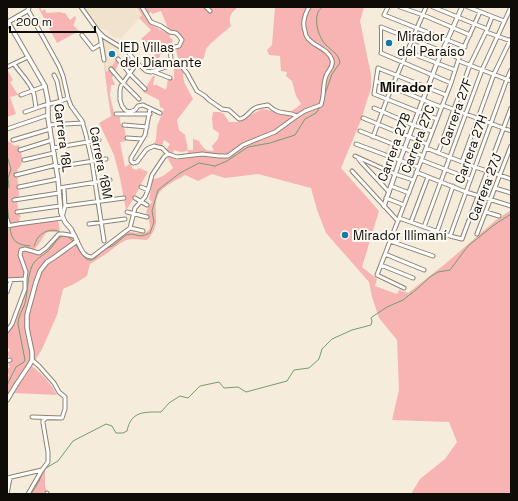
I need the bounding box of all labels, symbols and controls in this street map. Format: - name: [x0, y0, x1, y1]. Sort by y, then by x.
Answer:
- scale bar: [10, 8, 95, 34]
- text: 200 m: [16, 14, 52, 30]
- place label: Mirador del Paraíso: [397, 28, 465, 60]
- marker: Mirador del Paraíso: [384, 38, 394, 48]
- place label: IED Villas del Diamante: [120, 39, 202, 71]
- marker: IED Villas del Diamante: [107, 49, 117, 59]
- street label: Carrera 27F: [436, 76, 476, 148]
- district label: Mirador: [380, 78, 433, 96]
- street label: Carrera 27C: [397, 102, 439, 176]
- street label: Carrera 18L: [50, 103, 76, 173]
- street label: Carrera 27B: [374, 110, 414, 184]
- street label: Carrera 27H: [451, 112, 491, 186]
- street label: Carrera 18M: [86, 125, 116, 201]
- street label: Carrera 27J: [464, 150, 506, 223]
- place label: Mirador Illimaní: [353, 227, 447, 244]
- marker: Mirador Illimaní: [340, 230, 350, 240]

